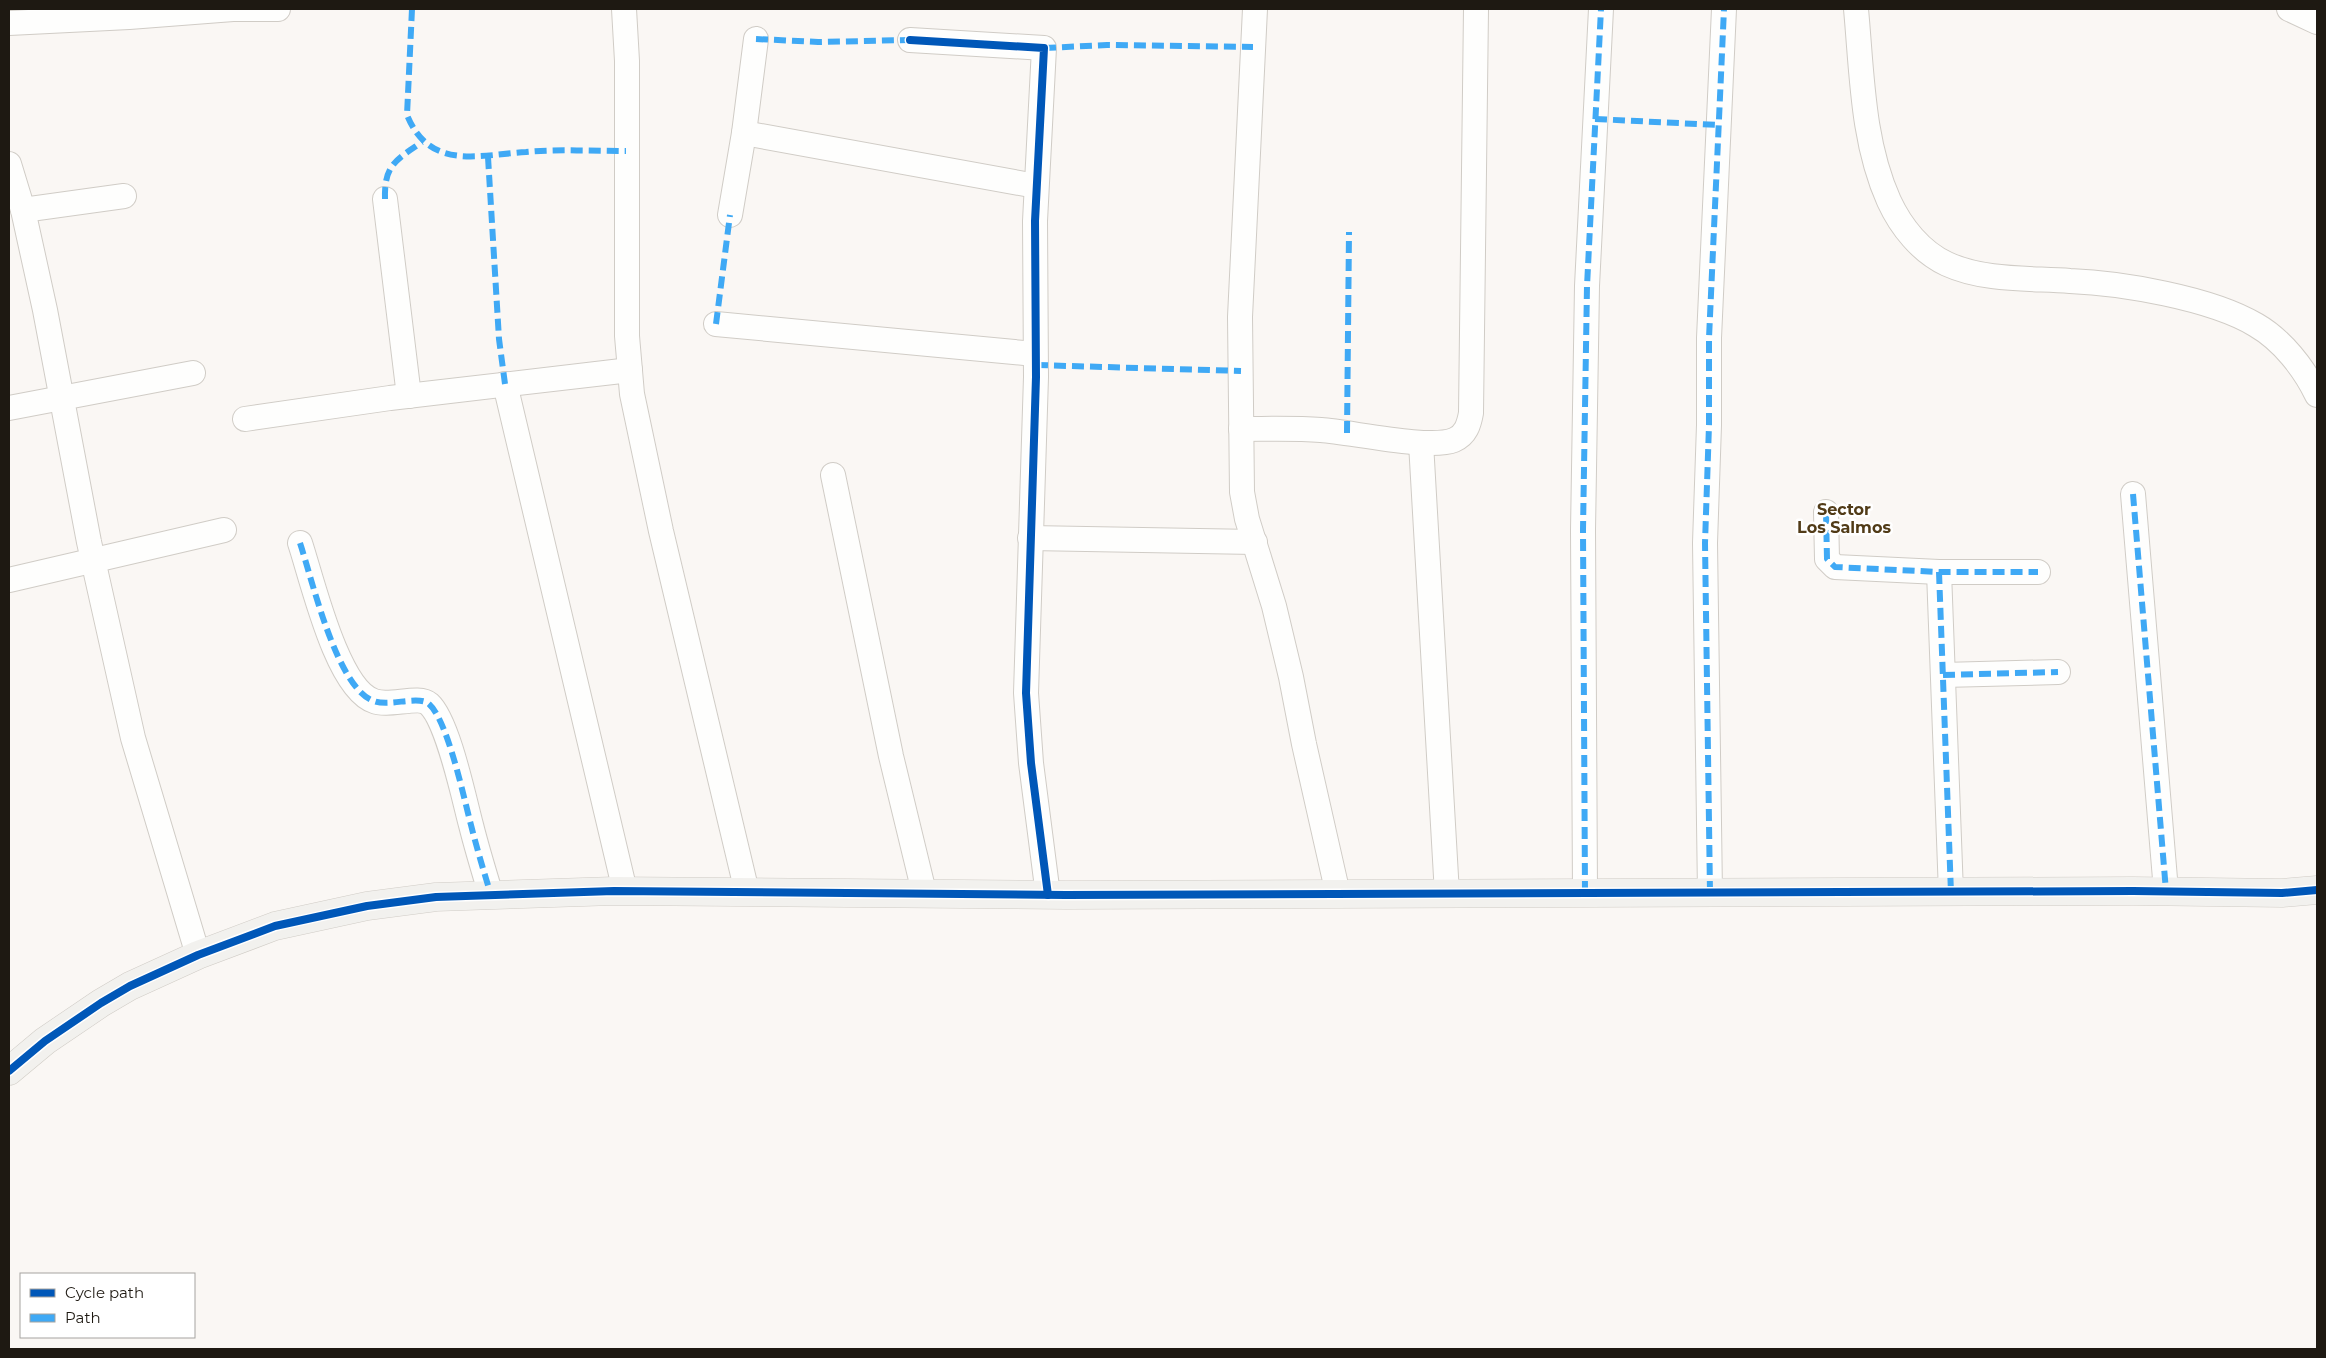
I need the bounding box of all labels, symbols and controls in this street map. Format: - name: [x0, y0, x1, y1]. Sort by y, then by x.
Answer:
- district label: Sector Los Salmos: [1797, 500, 1891, 537]
- legend: [20, 1273, 195, 1338]
- text: Cycle path: [65, 1283, 144, 1302]
- text: Path: [65, 1308, 101, 1327]

